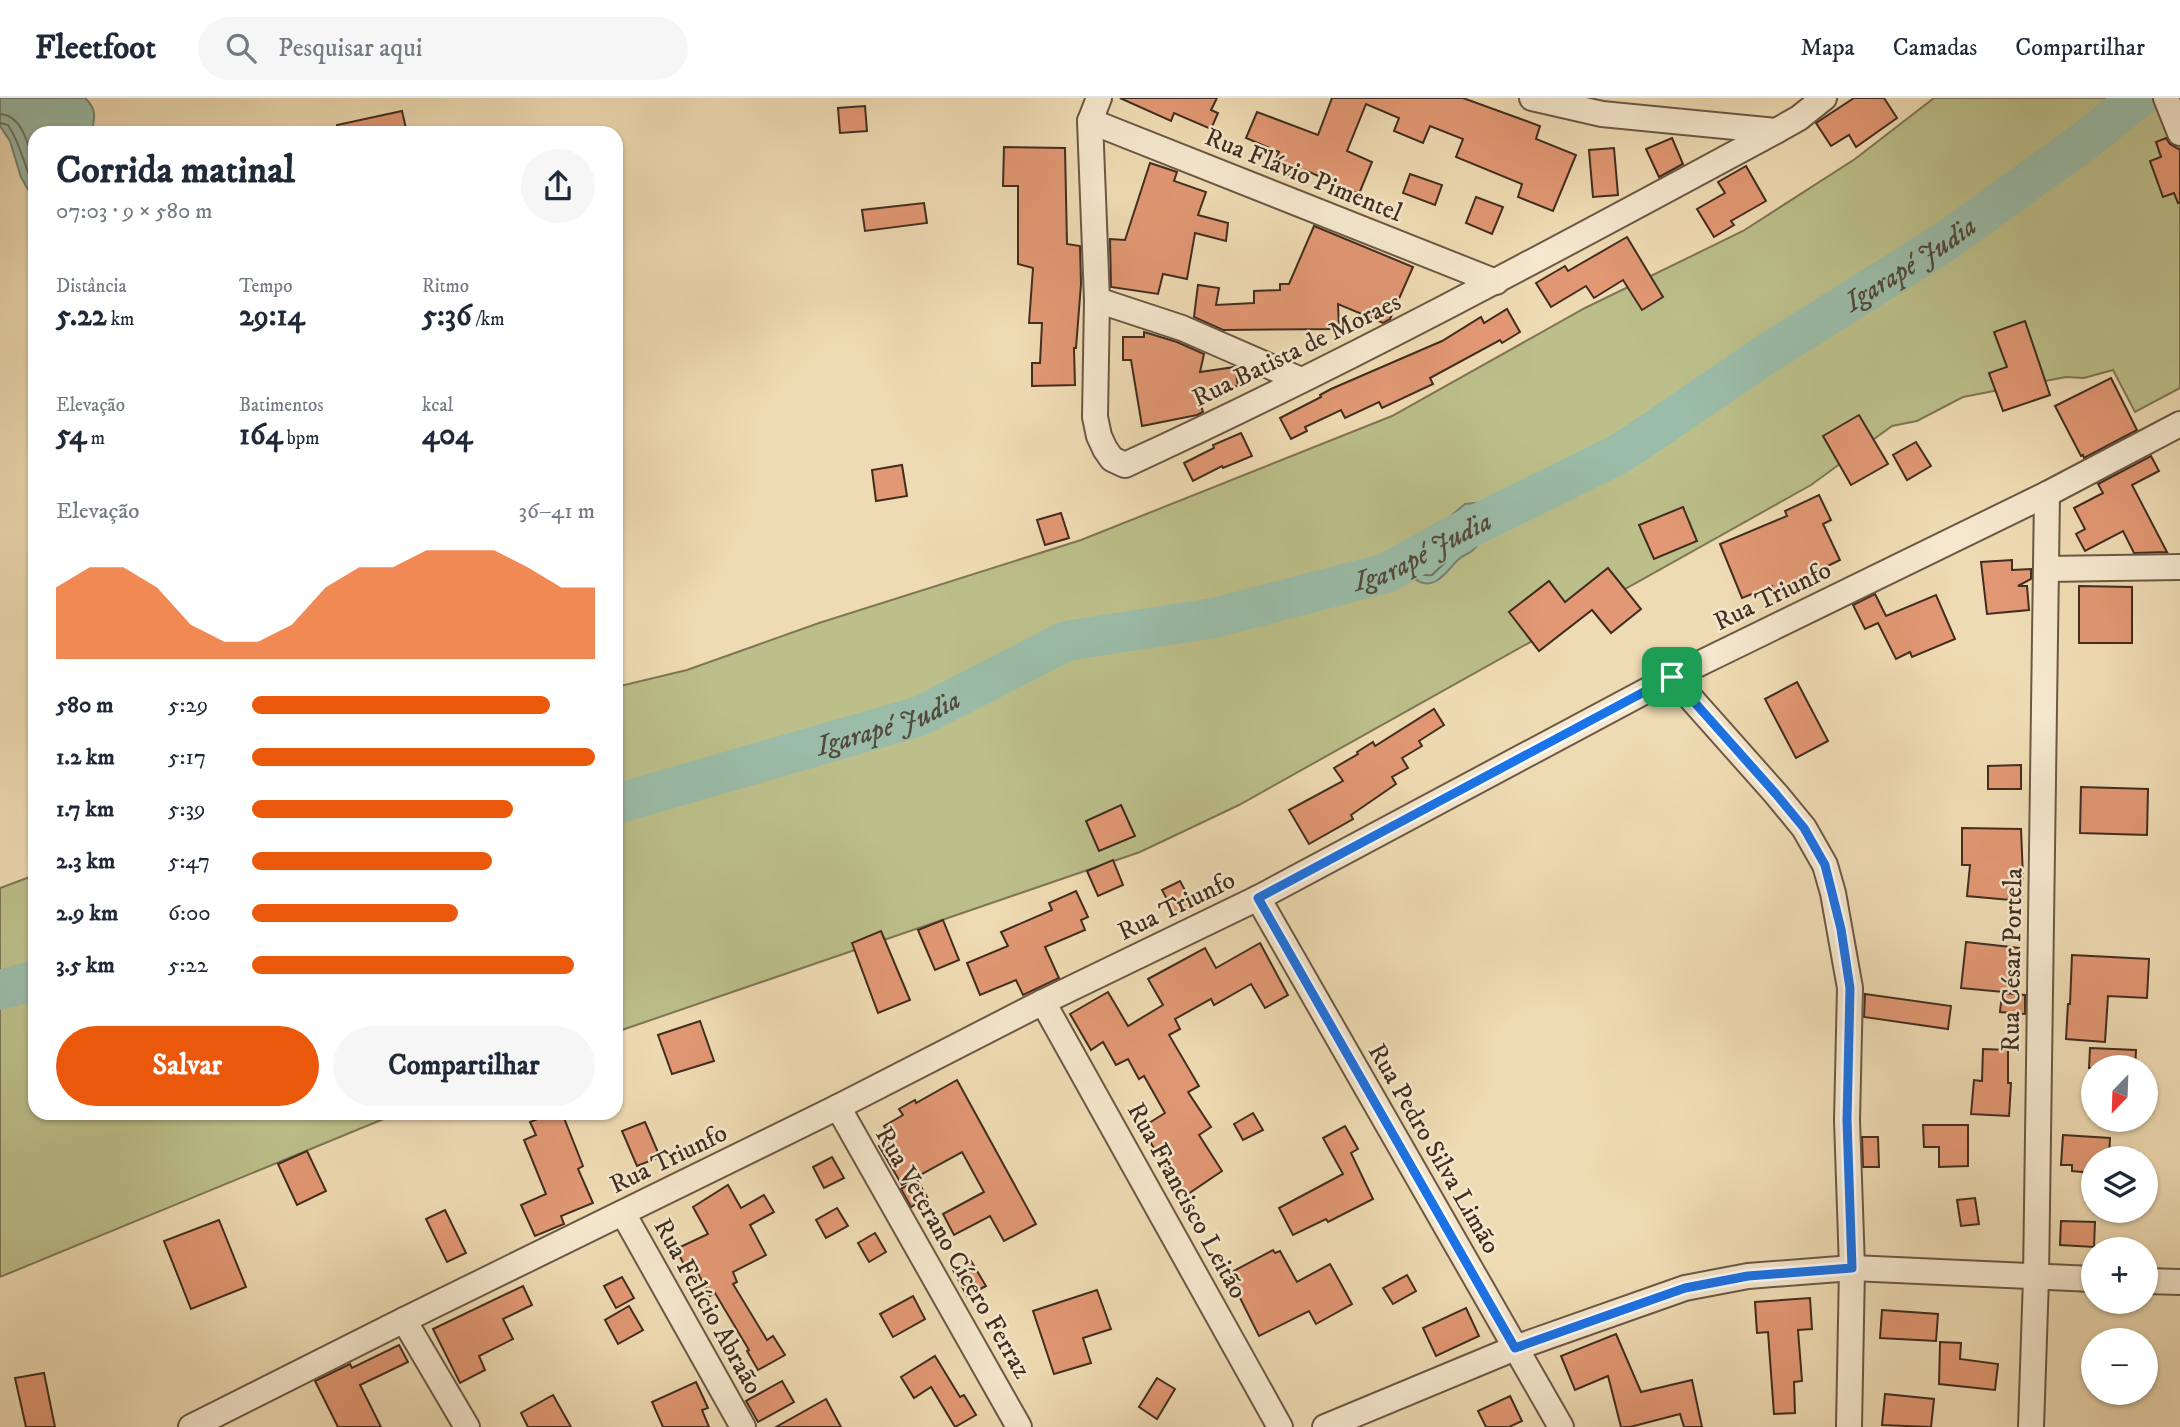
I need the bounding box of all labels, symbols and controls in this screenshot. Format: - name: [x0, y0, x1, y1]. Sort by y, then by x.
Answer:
- search box: [198, 17, 688, 80]
- text: Fleetfoot: [35, 28, 156, 69]
- icon: search: [222, 29, 260, 67]
- text: Pesquisar aqui: [278, 32, 422, 65]
- text: Mapa: [1800, 33, 1855, 63]
- text: Camadas: [1893, 33, 1977, 63]
- text: Compartilhar: [2015, 33, 2145, 63]
- street label: Rua Flávio Pimentel: [1200, 121, 1407, 230]
- text: Corrida matinal: [56, 147, 295, 195]
- button: share: [521, 149, 595, 223]
- text: 07:03 · 9 × 580 m: [56, 197, 213, 226]
- water label: Igarapé Judia: [1837, 209, 1984, 321]
- text: Distância: [56, 275, 127, 298]
- text: Tempo: [239, 275, 292, 298]
- text: Ritmo: [422, 275, 469, 298]
- street label: Rua Batista de Moraes: [1187, 286, 1406, 415]
- text: 5.22: [56, 298, 107, 335]
- text: 29:14: [239, 298, 305, 335]
- text: 5:36: [422, 298, 472, 335]
- text: km: [107, 308, 134, 331]
- text: /km: [472, 308, 504, 331]
- text: Elevação: [56, 394, 125, 417]
- text: Batimentos: [239, 394, 324, 417]
- text: kcal: [422, 394, 453, 417]
- text: 54: [56, 417, 87, 454]
- text: 164: [239, 417, 283, 454]
- text: 404: [422, 417, 473, 454]
- text: m: [87, 427, 105, 450]
- text: bpm: [283, 427, 320, 450]
- text: Elevação: [56, 497, 139, 526]
- text: 36–41 m: [518, 497, 595, 526]
- water label: Igarapé Judia: [1348, 504, 1498, 600]
- street label: Rua Triunfo: [1708, 554, 1837, 639]
- pin: [1642, 647, 1702, 707]
- icon: arrive: [1653, 658, 1691, 696]
- water label: Igarapé Judia: [810, 682, 967, 765]
- text: 580 m: [56, 691, 113, 720]
- text: 5:29: [168, 691, 208, 720]
- text: 1.2 km: [56, 743, 115, 772]
- text: 5:17: [168, 743, 206, 772]
- text: 1.7 km: [56, 795, 114, 824]
- text: 5:39: [168, 795, 206, 824]
- text: 2.3 km: [56, 847, 115, 876]
- text: 5:47: [168, 847, 210, 876]
- street label: Rua Triunfo: [1112, 864, 1241, 949]
- street label: Rua César Portela: [1994, 868, 2031, 1052]
- text: 2.9 km: [56, 899, 118, 928]
- text: 6:00: [168, 899, 211, 928]
- text: 3.5 km: [56, 951, 115, 980]
- text: 5:22: [168, 951, 208, 980]
- button: Salvar: [56, 1026, 319, 1106]
- button: Compartilhar: [333, 1026, 595, 1106]
- street label: Rua Pedro Silva Limão: [1360, 1038, 1507, 1260]
- north arrow: [2081, 1055, 2158, 1132]
- map controls: [2081, 1055, 2158, 1405]
- street label: Rua Francisco Leitão: [1119, 1097, 1254, 1305]
- street label: Rua Triunfo: [604, 1117, 733, 1202]
- street label: Rua Veterano Cícero Ferraz: [867, 1121, 1038, 1385]
- button: layers: [2081, 1146, 2158, 1223]
- street label: Rua Felício Abraão: [646, 1213, 770, 1401]
- button: +: [2081, 1237, 2158, 1314]
- button: −: [2081, 1328, 2158, 1405]

